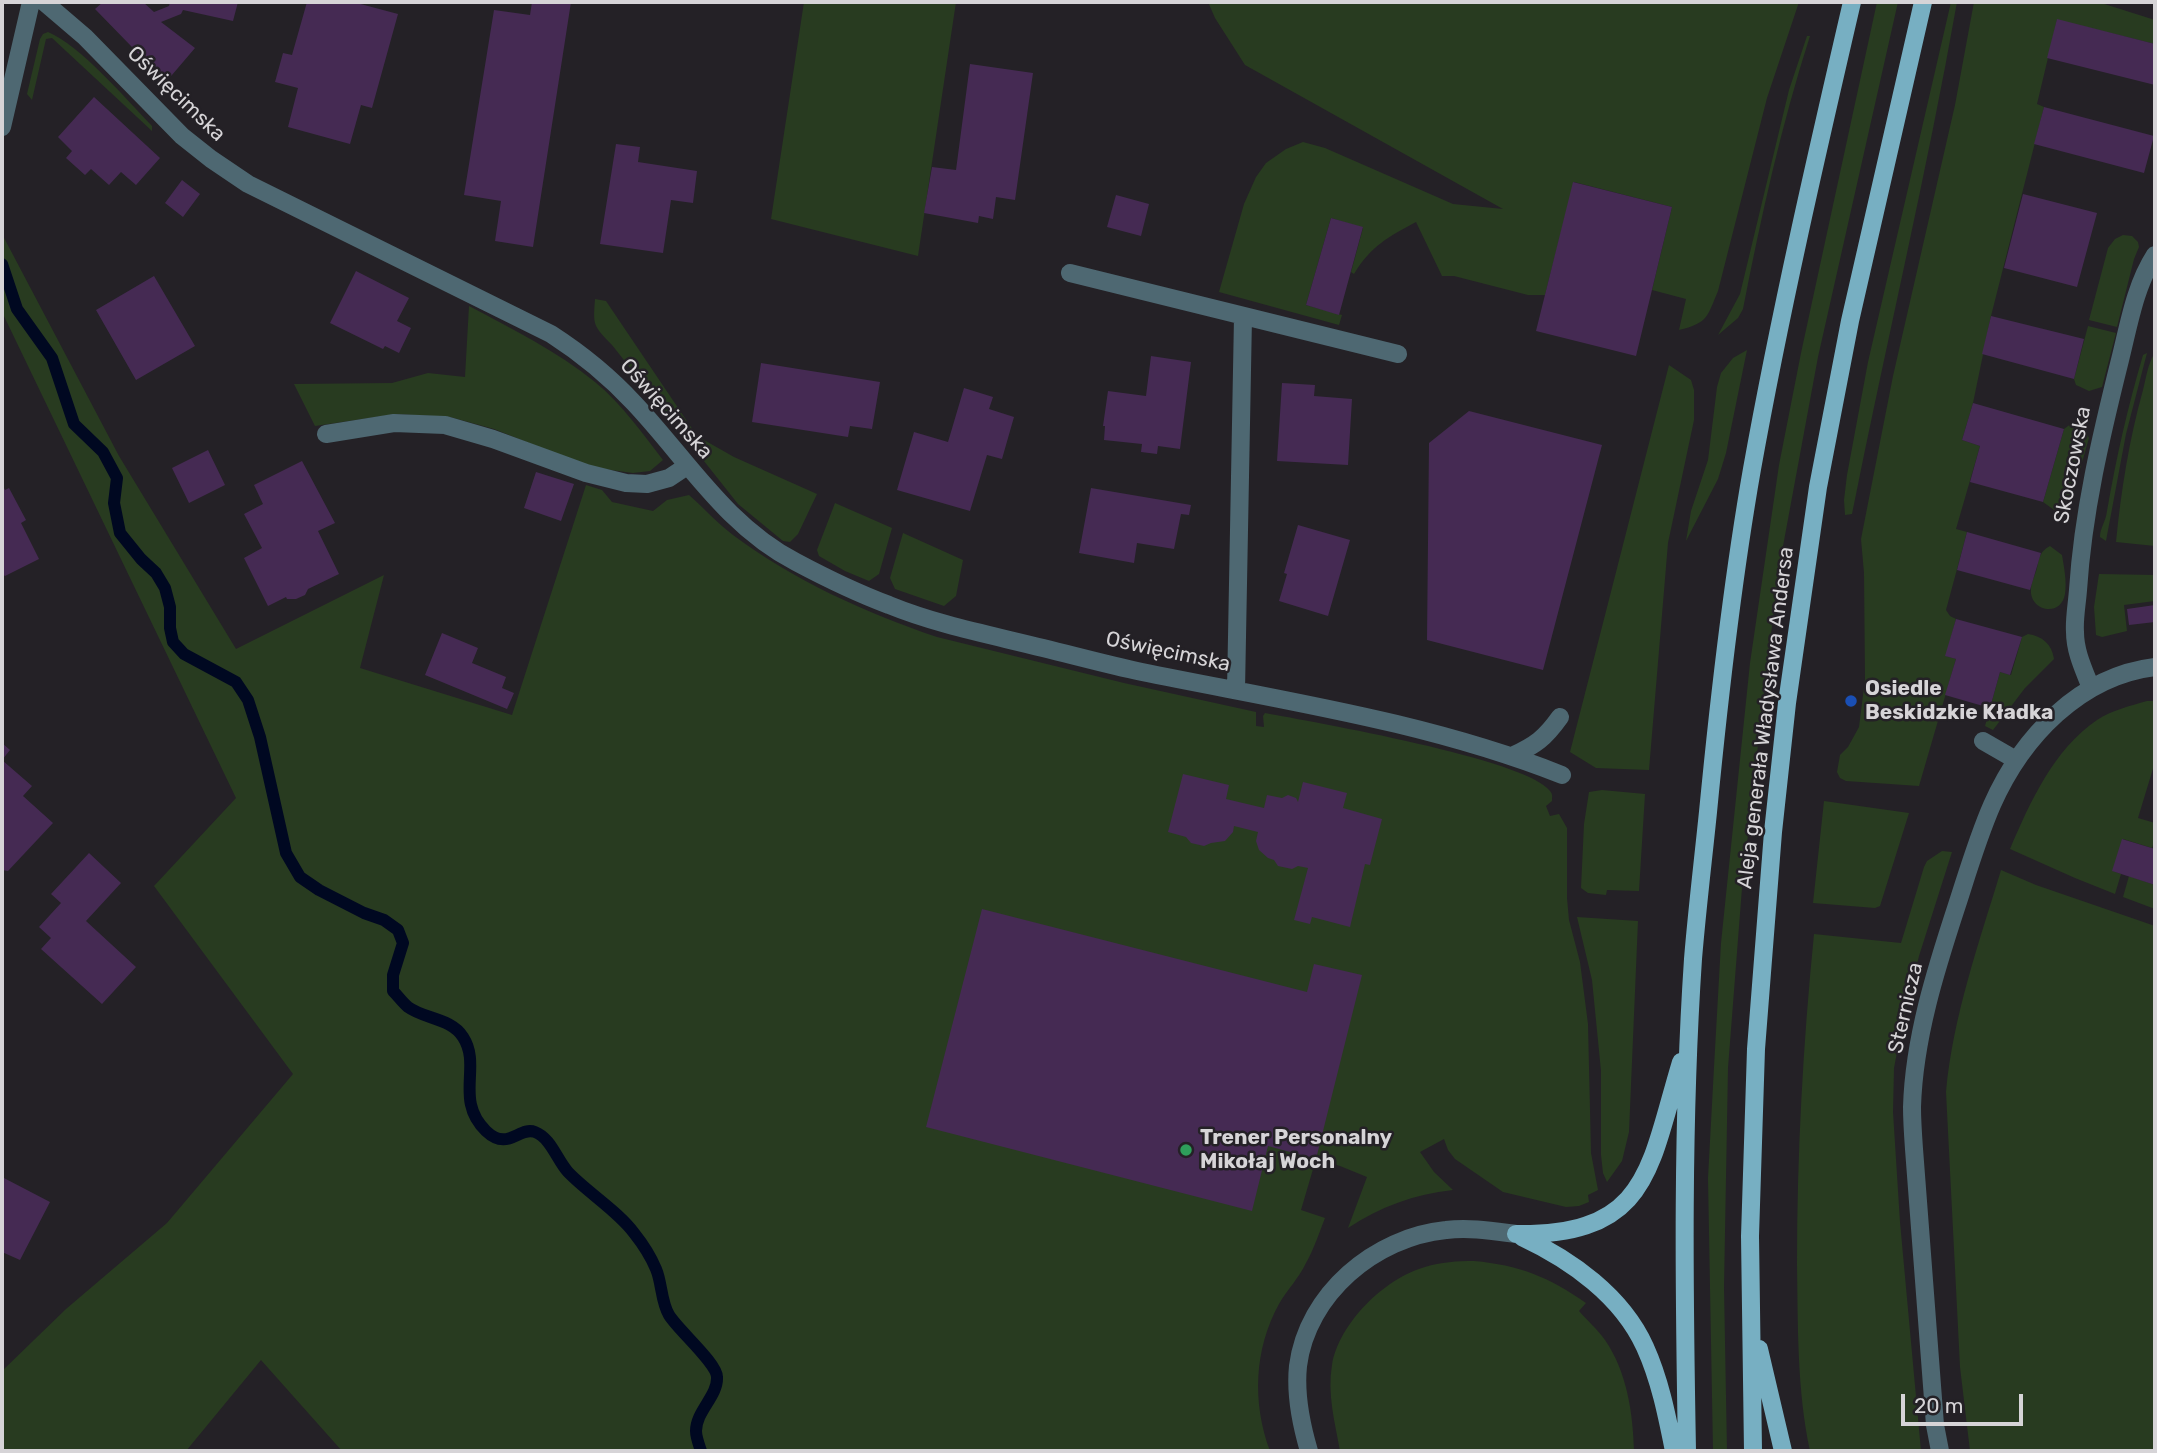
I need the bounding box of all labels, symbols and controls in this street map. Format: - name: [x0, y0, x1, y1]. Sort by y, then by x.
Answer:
- street label: Oświęcimska: [122, 41, 230, 147]
- street label: Oświęcimska: [614, 354, 718, 464]
- street label: Skoczowska: [2049, 404, 2097, 526]
- street label: Aleja generała Władysława Andersa: [1733, 546, 1799, 890]
- street label: Oświęcimska: [1103, 627, 1233, 677]
- place label: Osiedle Beskidzkie Kładka: [1865, 676, 2053, 726]
- marker: Osiedle Beskidzkie Kładka: [1843, 693, 1859, 709]
- street label: Sternicza: [1883, 960, 1929, 1056]
- place label: Trener Personalny Mikołaj Woch: [1200, 1125, 1392, 1175]
- marker: Trener Personalny Mikołaj Woch: [1178, 1142, 1194, 1158]
- scale bar: [1905, 1380, 2028, 1424]
- text: 20 m: [1914, 1393, 1963, 1418]

